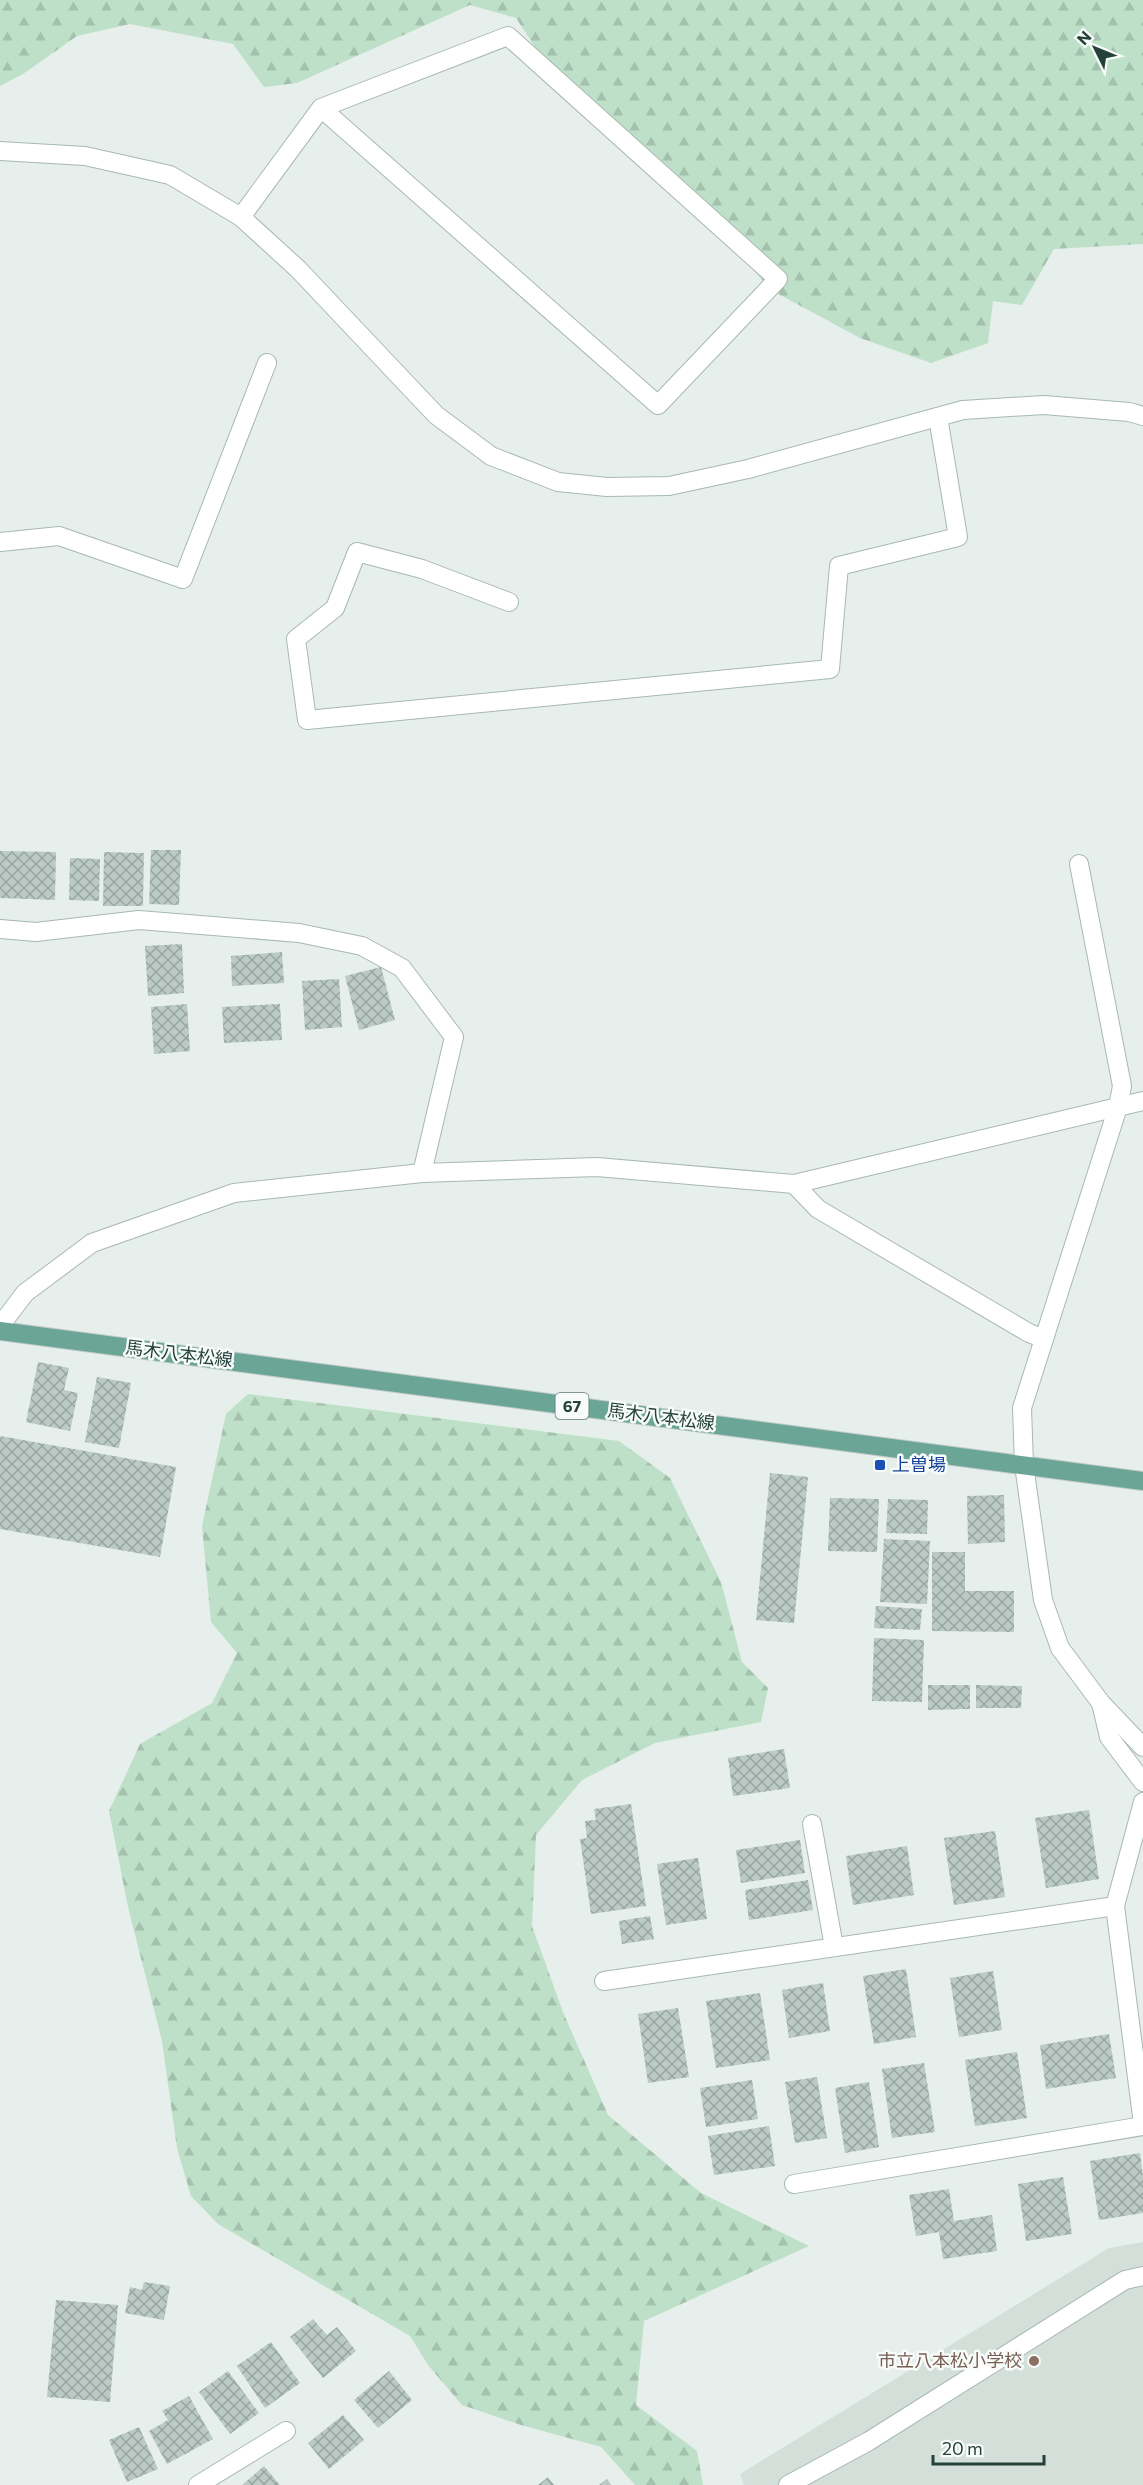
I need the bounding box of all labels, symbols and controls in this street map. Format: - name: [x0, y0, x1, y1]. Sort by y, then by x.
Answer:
- north arrow: [1065, 18, 1125, 78]
- text: N: [1073, 27, 1095, 48]
- street label: 馬木八本松線: [124, 1336, 234, 1371]
- road number: 67: [556, 1393, 588, 1419]
- street label: 馬木八本松線: [606, 1399, 716, 1434]
- place label: 上曽場: [892, 1453, 946, 1475]
- marker: 上曽場: [873, 1458, 887, 1472]
- place label: 市立八本松小学校: [878, 2349, 1022, 2371]
- marker: 市立八本松小学校: [1027, 2354, 1041, 2368]
- scale bar: [933, 2428, 1044, 2466]
- text: 20 m: [942, 2437, 983, 2459]

